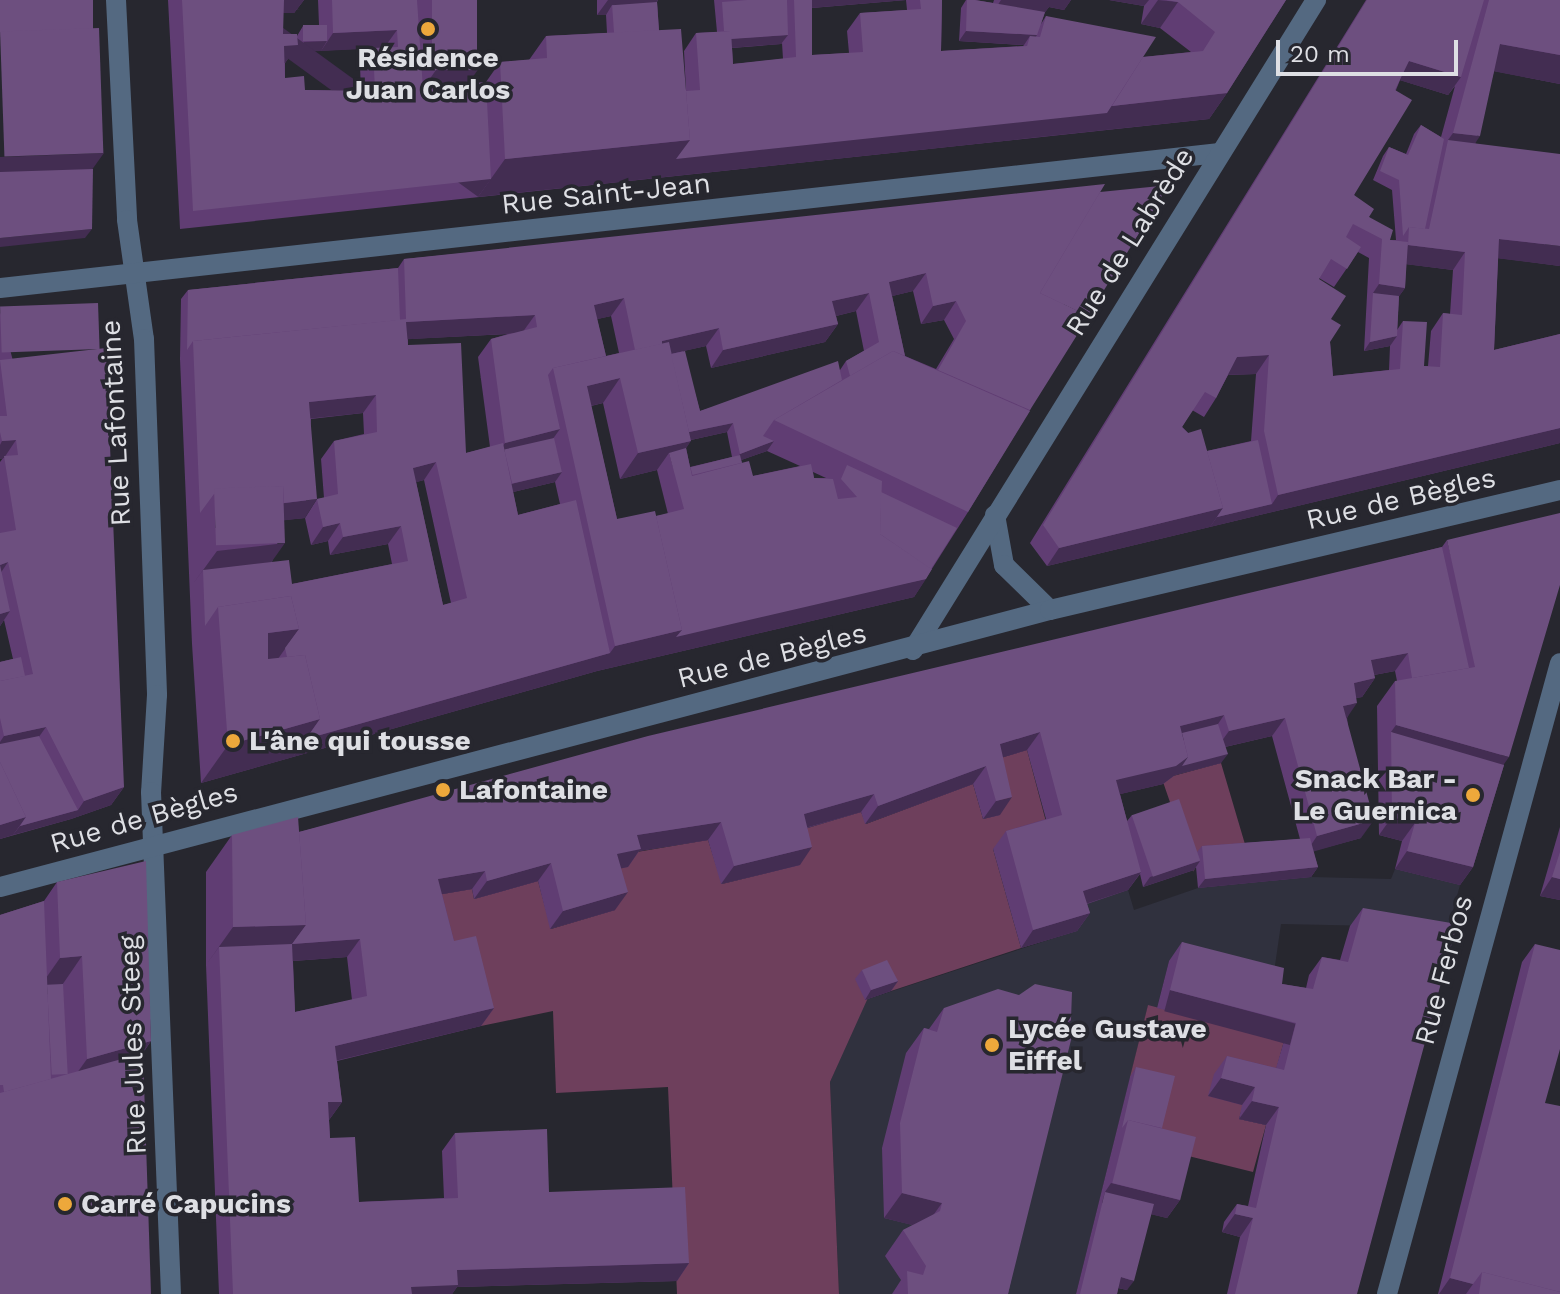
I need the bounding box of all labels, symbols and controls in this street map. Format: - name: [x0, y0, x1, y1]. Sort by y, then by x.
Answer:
- marker: Résidence Juan Carlos: [419, 20, 437, 38]
- scale bar: [1280, 24, 1462, 74]
- text: 20 m: [1290, 40, 1350, 68]
- place label: Résidence Juan Carlos: [346, 41, 510, 107]
- street label: Rue de Labrède: [1059, 142, 1201, 342]
- street label: Rue Saint-Jean: [500, 166, 712, 222]
- street label: Rue Lafontaine: [94, 319, 138, 527]
- street label: Rue de Bègles: [1303, 461, 1499, 537]
- street label: Rue de Bègles: [674, 616, 870, 696]
- place label: L'âne qui tousse: [249, 724, 471, 758]
- marker: L'âne qui tousse: [224, 732, 242, 750]
- place label: Snack Bar - Le Guernica: [1293, 762, 1457, 828]
- place label: Lafontaine: [459, 773, 608, 807]
- street label: Rue de Bègles: [46, 775, 242, 861]
- marker: Lafontaine: [434, 781, 452, 799]
- marker: Snack Bar - Le Guernica: [1464, 786, 1482, 804]
- street label: Rue Ferbos: [1408, 892, 1480, 1048]
- street label: Rue Jules Steeg: [112, 934, 154, 1156]
- place label: Lycée Gustave Eiffel: [1008, 1012, 1207, 1078]
- marker: Lycée Gustave Eiffel: [983, 1036, 1001, 1054]
- place label: Carré Capucins: [81, 1187, 291, 1221]
- marker: Carré Capucins: [56, 1195, 74, 1213]

